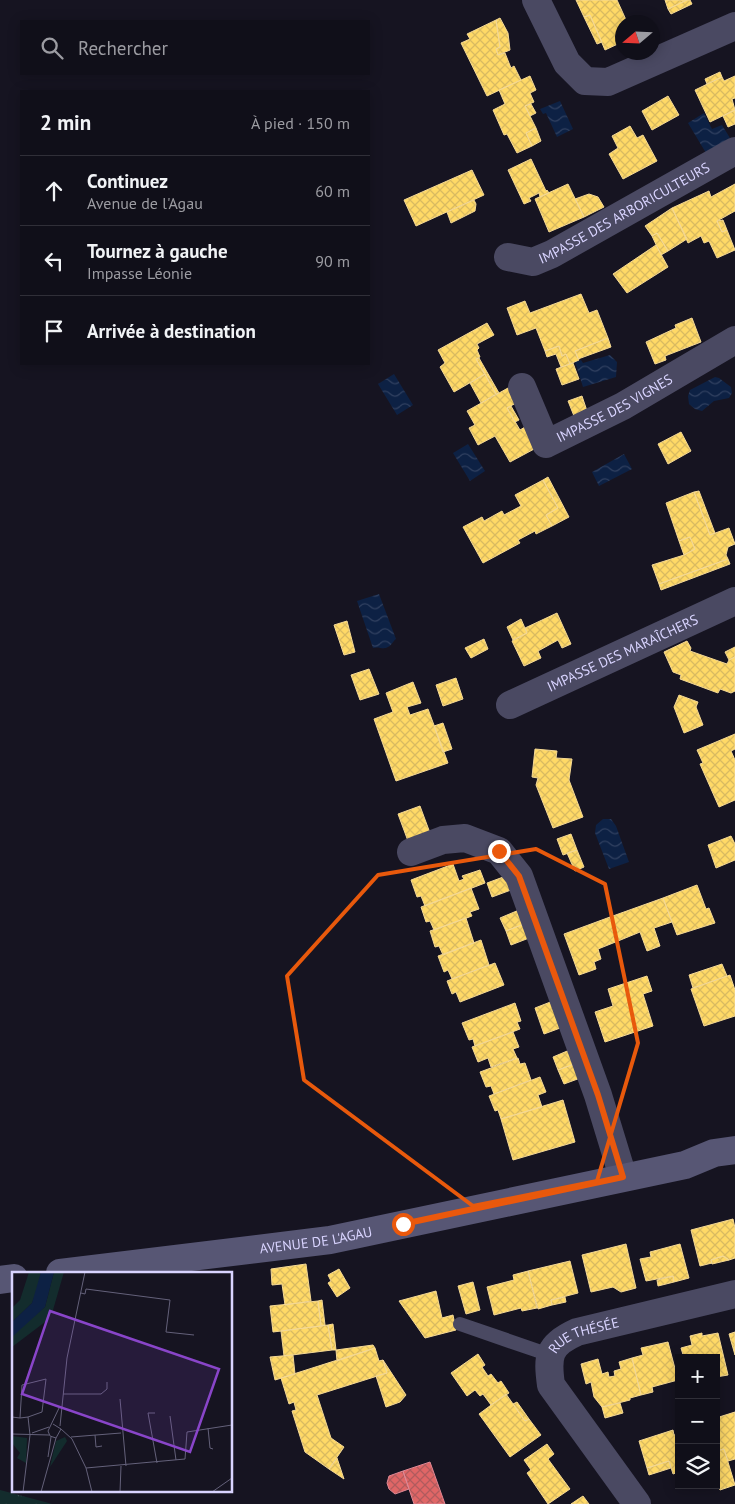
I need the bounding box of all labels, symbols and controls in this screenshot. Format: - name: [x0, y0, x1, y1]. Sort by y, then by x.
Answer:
- north arrow: [615, 15, 660, 60]
- search box: [20, 20, 370, 75]
- icon: search: [38, 34, 66, 62]
- text: Rechercher: [78, 36, 168, 60]
- text: 2 min: [40, 109, 91, 136]
- text: À pied · 150 m: [251, 113, 350, 133]
- street label: IMPASSE DES ARBORICULTEURS: [536, 158, 713, 268]
- text: Continuez: [87, 169, 168, 193]
- icon: ahead: [40, 177, 68, 205]
- text: 60 m: [315, 181, 350, 201]
- text: Avenue de l'Agau: [87, 193, 203, 213]
- text: Tournez à gauche: [87, 239, 228, 263]
- icon: left: [40, 247, 68, 275]
- text: 90 m: [315, 251, 350, 271]
- text: Impasse Léonie: [87, 263, 192, 283]
- icon: arrive: [40, 317, 68, 345]
- text: Arrivée à destination: [87, 319, 256, 343]
- street label: IMPASSE DES VIGNES: [553, 370, 676, 446]
- street label: IMPASSE DES MARAÎCHERS: [544, 610, 701, 696]
- route end: [488, 840, 511, 863]
- route start: [392, 1213, 415, 1236]
- street label: AVENUE DE L'AGAU: [258, 1222, 374, 1258]
- inset map: [12, 1272, 232, 1492]
- street label: RUE THÉSÉE: [544, 1313, 621, 1357]
- map controls: [675, 1354, 720, 1489]
- button: +: [675, 1354, 720, 1399]
- button: −: [675, 1399, 720, 1444]
- button: layers: [675, 1444, 720, 1489]

